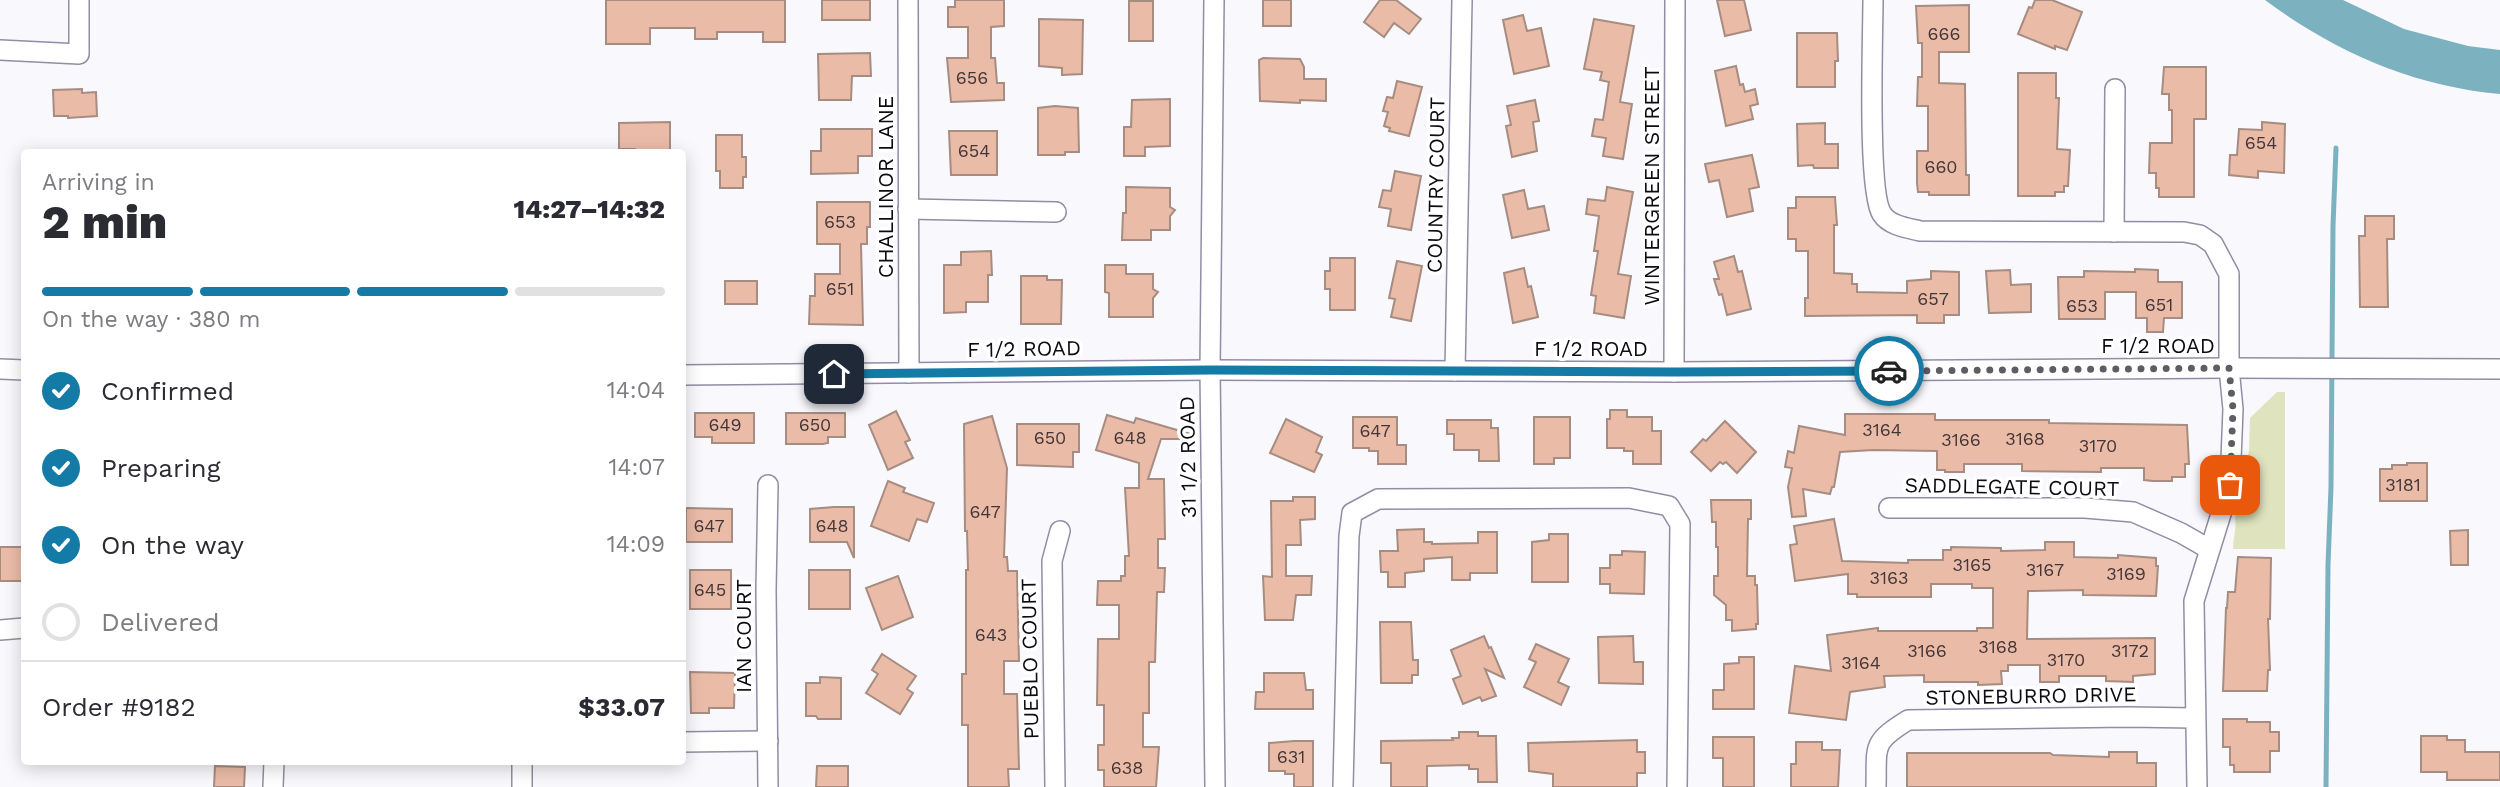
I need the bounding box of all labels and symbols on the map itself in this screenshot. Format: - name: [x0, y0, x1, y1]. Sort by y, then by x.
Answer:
- house number: 666: [1928, 23, 1960, 44]
- street label: WINTERGREEN STREET: [1639, 66, 1664, 306]
- house number: 656: [956, 67, 988, 88]
- street label: CHALLINOR LANE: [873, 96, 898, 278]
- street label: COUNTRY COURT: [1421, 96, 1450, 273]
- house number: 654: [2245, 132, 2277, 153]
- house number: 654: [958, 140, 990, 161]
- house number: 660: [1924, 156, 1958, 177]
- house number: 653: [824, 211, 856, 232]
- house number: 651: [826, 278, 854, 299]
- house number: 657: [1917, 288, 1949, 309]
- house number: 651: [2145, 294, 2173, 315]
- house number: 653: [2066, 295, 2098, 316]
- street label: F 1/2 ROAD: [2101, 333, 2215, 358]
- street label: F 1/2 ROAD: [967, 335, 1081, 362]
- street label: F 1/2 ROAD: [1534, 336, 1648, 361]
- courier: [1854, 336, 1924, 406]
- pin: [804, 344, 864, 404]
- street label: 31 1/2 ROAD: [1174, 396, 1201, 518]
- house number: 649: [708, 414, 742, 435]
- house number: 650: [799, 414, 831, 435]
- house number: 3164: [1862, 419, 1902, 440]
- house number: 647: [1359, 420, 1391, 441]
- house number: 650: [1034, 427, 1066, 448]
- house number: 648: [1113, 427, 1147, 448]
- house number: 3168: [2005, 428, 2045, 449]
- house number: 3166: [1941, 429, 1981, 450]
- house number: 3170: [2079, 435, 2117, 456]
- pin: [2200, 455, 2260, 515]
- street label: SADDLEGATE COURT: [1904, 472, 2120, 501]
- house number: 3181: [2385, 474, 2421, 495]
- house number: 647: [969, 501, 1001, 522]
- house number: 647: [693, 515, 725, 536]
- house number: 648: [815, 515, 849, 536]
- house number: 3165: [1953, 554, 1991, 575]
- house number: 3167: [2026, 559, 2064, 580]
- house number: 3169: [2106, 563, 2146, 584]
- house number: 3163: [1870, 567, 1908, 588]
- street label: PUEBLO COURT: [1016, 578, 1043, 740]
- house number: 645: [694, 579, 726, 600]
- street label: IAN COURT: [731, 579, 756, 693]
- house number: 643: [975, 624, 1007, 645]
- house number: 3168: [1978, 636, 2018, 657]
- house number: 3166: [1907, 640, 1947, 661]
- house number: 3172: [2111, 640, 2149, 661]
- house number: 3170: [2047, 649, 2085, 670]
- house number: 3164: [1841, 652, 1881, 673]
- street label: STONEBURRO DRIVE: [1925, 681, 2137, 710]
- house number: 631: [1277, 746, 1305, 767]
- house number: 638: [1111, 757, 1143, 778]

